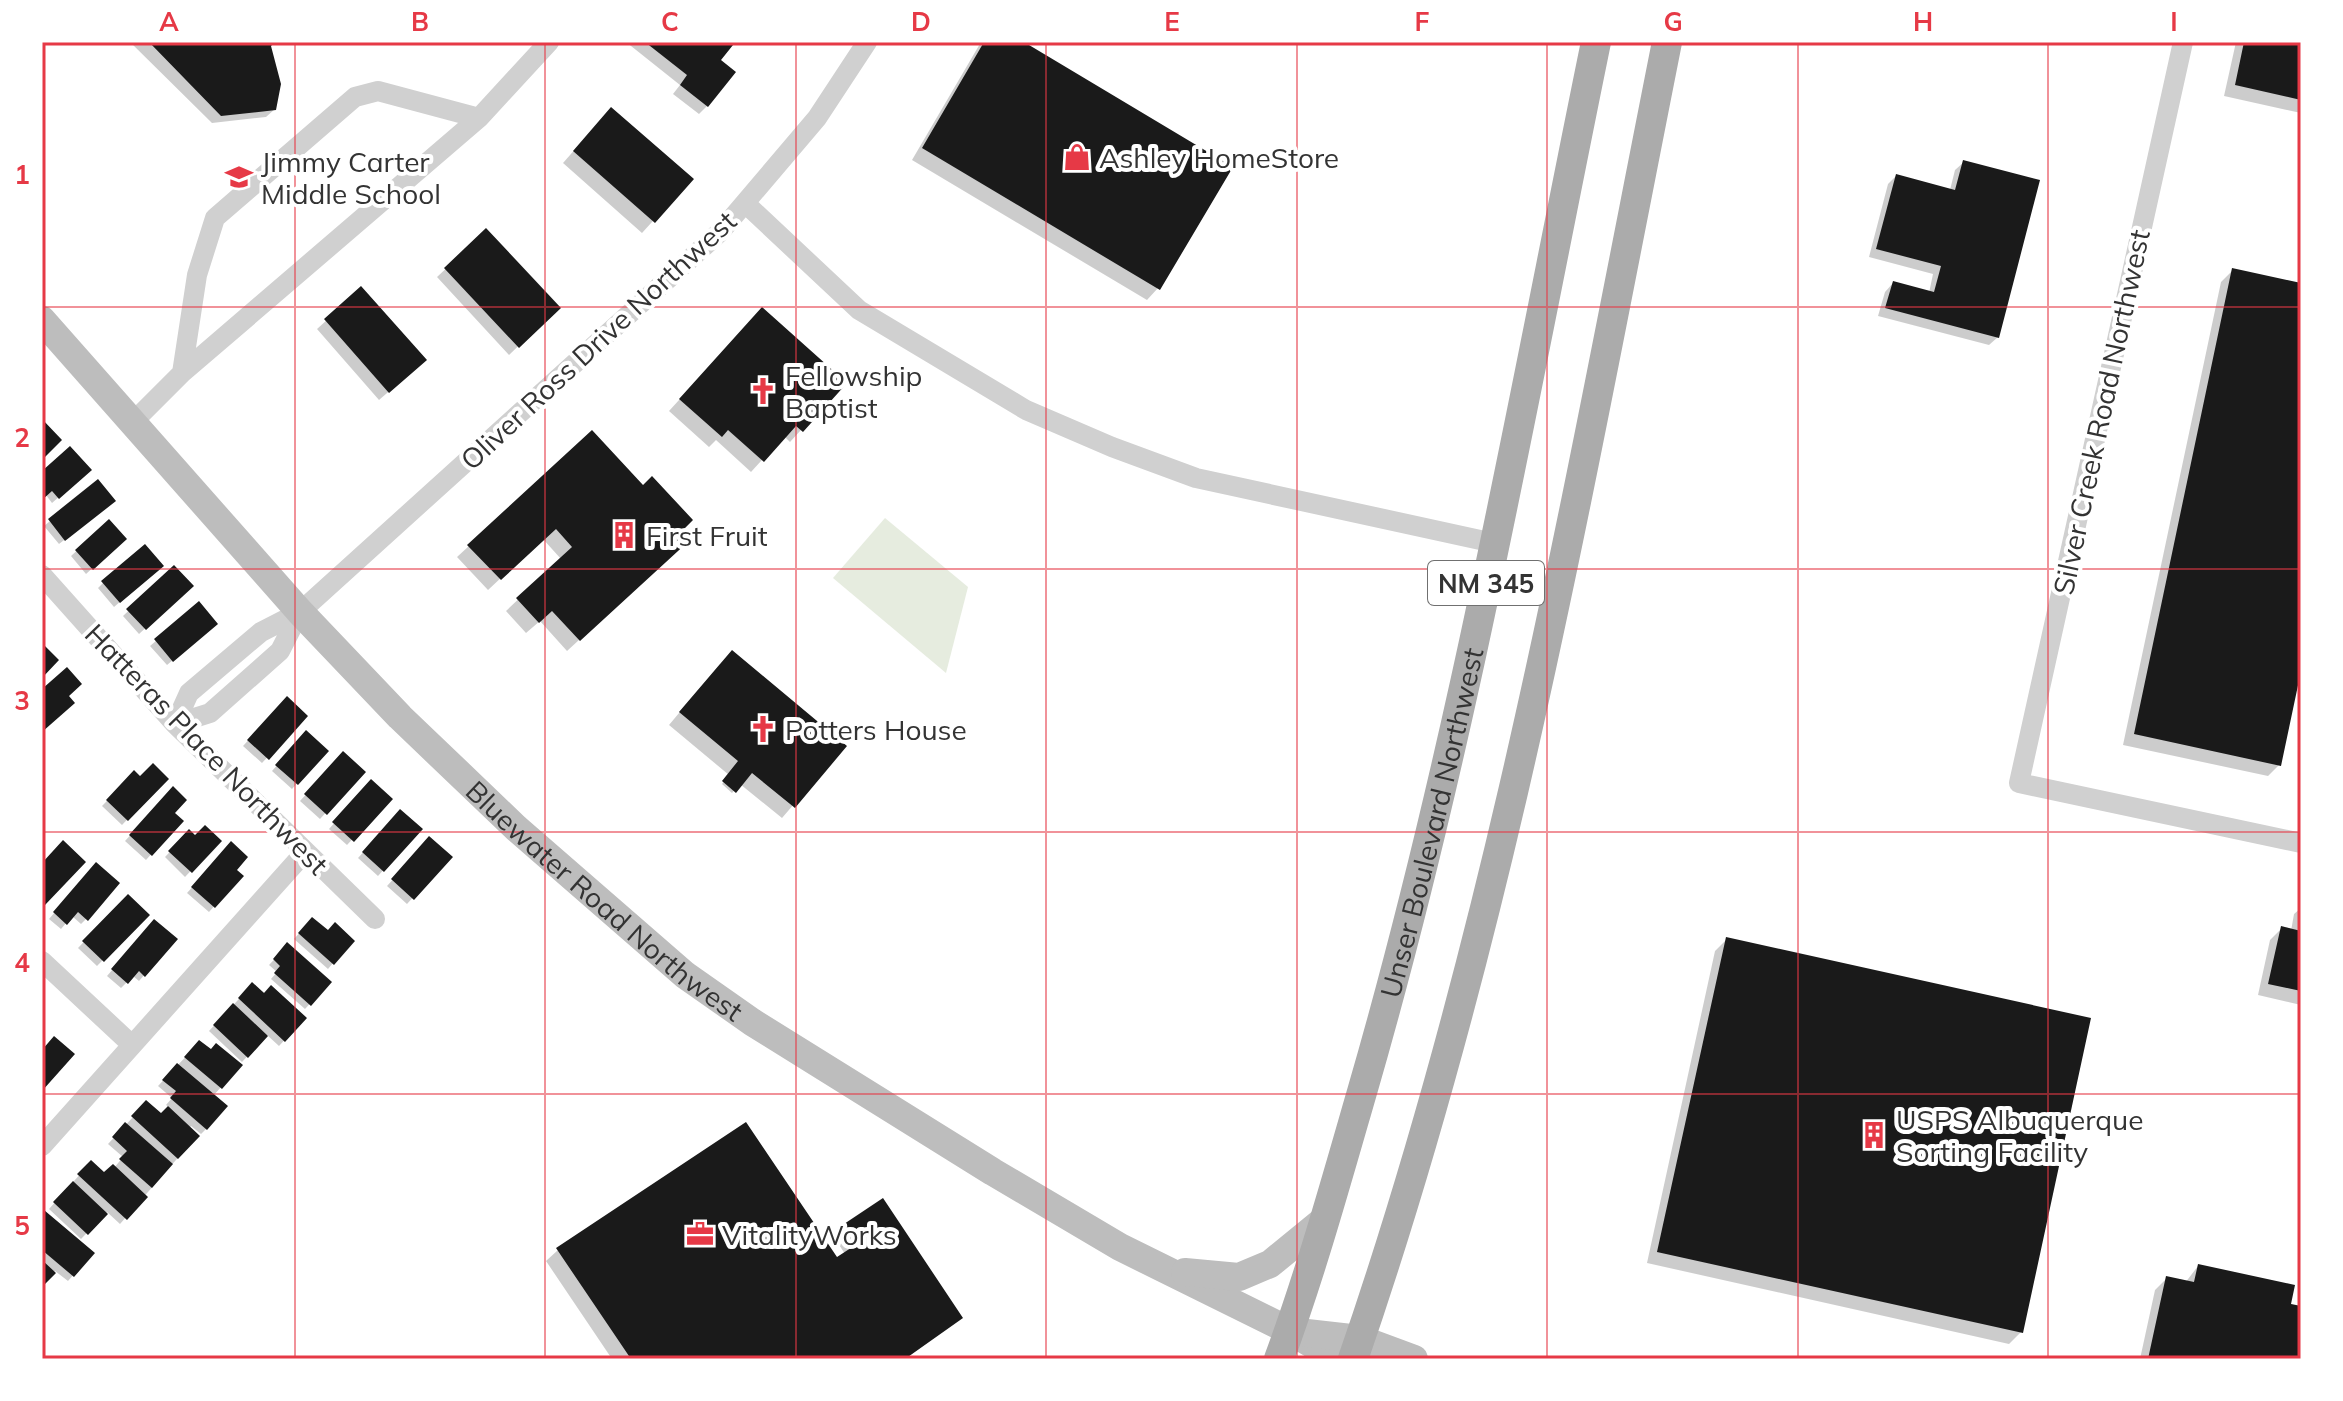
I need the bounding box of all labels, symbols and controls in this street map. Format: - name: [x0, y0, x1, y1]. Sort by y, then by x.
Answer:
- text: A: [159, 5, 179, 38]
- text: B: [411, 5, 429, 38]
- text: C: [661, 5, 679, 38]
- text: D: [911, 5, 931, 38]
- text: E: [1164, 5, 1180, 38]
- text: F: [1415, 5, 1430, 38]
- text: G: [1663, 5, 1683, 38]
- text: H: [1913, 5, 1933, 38]
- text: I: [2170, 5, 2178, 38]
- place label: Ashley HomeStore: [1099, 140, 1339, 175]
- shop icon: Ashley HomeStore: [1062, 142, 1092, 172]
- place label: Jimmy Carter Middle School: [261, 144, 441, 211]
- text: 1: [14, 158, 30, 191]
- school or university icon: Jimmy Carter Middle School: [224, 162, 254, 192]
- street label: Oliver Ross Drive Northwest: [453, 203, 743, 477]
- street label: Silver Creek Road Northwest: [2045, 226, 2157, 598]
- place label: Fellowship Baptist: [785, 358, 922, 425]
- church icon: Fellowship Baptist: [748, 376, 778, 406]
- text: 2: [14, 421, 30, 454]
- place label: First Fruit: [646, 518, 768, 553]
- building icon: First Fruit: [609, 520, 639, 550]
- road number: NM 345: [1428, 561, 1544, 605]
- street label: Hatteras Place Northwest: [78, 616, 336, 882]
- street label: Unser Boulevard Northwest: [1372, 644, 1490, 1001]
- text: 3: [14, 684, 30, 717]
- place label: Potters House: [785, 712, 967, 747]
- church icon: Potters House: [748, 714, 778, 744]
- street label: Bluewater Road Northwest: [459, 773, 750, 1028]
- text: 4: [14, 946, 30, 979]
- place label: USPS Albuquerque Sorting Facility: [1896, 1102, 2143, 1169]
- building icon: USPS Albuquerque Sorting Facility: [1859, 1120, 1889, 1150]
- text: 5: [14, 1209, 30, 1242]
- place label: VitalityWorks: [722, 1217, 897, 1252]
- office icon: VitalityWorks: [685, 1219, 715, 1249]

